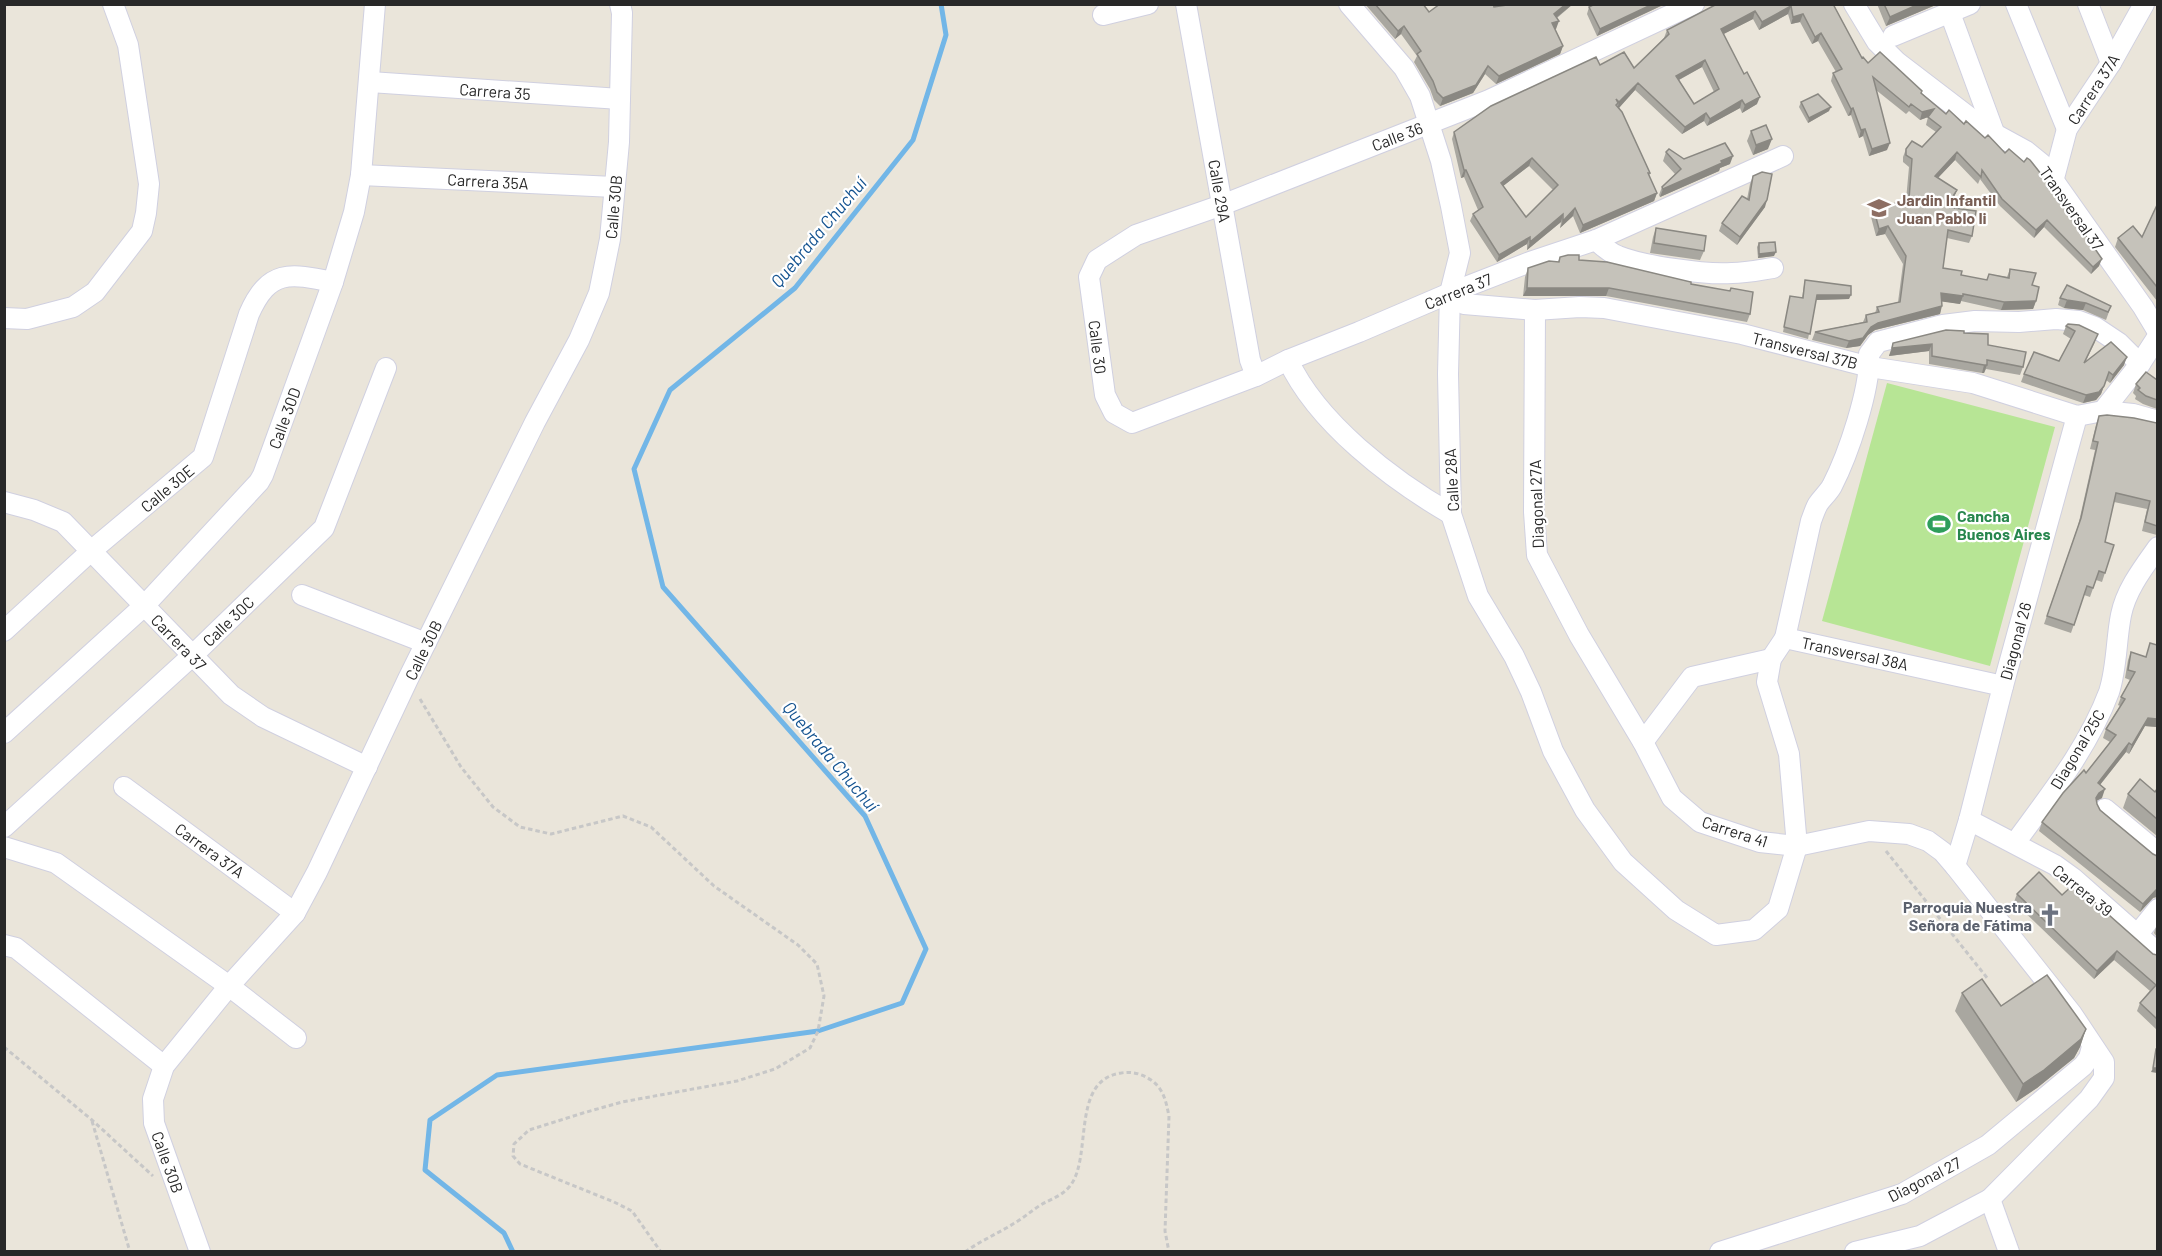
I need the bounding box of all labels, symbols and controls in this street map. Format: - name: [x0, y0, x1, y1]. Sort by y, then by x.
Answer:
- street label: Carrera 37A: [2063, 50, 2123, 128]
- street label: Carrera 35: [459, 79, 531, 103]
- street label: Calle 36: [1369, 118, 1425, 154]
- street label: Calle 29A: [1205, 158, 1235, 224]
- street label: Transversal 37: [2036, 162, 2108, 254]
- street label: Carrera 35A: [447, 169, 529, 193]
- water label: Quebrada Chuchuí: [765, 171, 871, 292]
- street label: Calle 30B: [601, 174, 625, 240]
- place label: Jardin Infantil Juan Pablo Ii: [1897, 190, 1996, 227]
- school or university icon: Jardin Infantil Juan Pablo Ii: [1866, 195, 1892, 221]
- street label: Carrera 37: [1422, 269, 1495, 313]
- street label: Calle 30: [1085, 319, 1111, 375]
- street label: Transversal 37B: [1750, 328, 1860, 372]
- street label: Calle 30D: [264, 385, 304, 451]
- street label: Calle 28A: [1440, 448, 1462, 512]
- street label: Diagonal 27A: [1525, 459, 1547, 549]
- street label: Calle 30E: [136, 460, 198, 516]
- place label: Cancha Buenos Aires: [1957, 506, 2051, 543]
- sports icon: Cancha Buenos Aires: [1926, 511, 1952, 537]
- street label: Calle 30C: [198, 592, 258, 650]
- street label: Diagonal 26: [1995, 600, 2035, 682]
- street label: Carrera 37: [148, 610, 211, 674]
- street label: Calle 30B: [400, 617, 446, 683]
- street label: Transversal 38A: [1800, 632, 1910, 674]
- water label: Quebrada Chuchuí: [778, 696, 884, 817]
- street label: Diagonal 25C: [2046, 706, 2108, 792]
- street label: Carrera 41: [1700, 811, 1770, 851]
- street label: Carrera 37A: [172, 819, 248, 882]
- street label: Carrera 39: [2049, 860, 2117, 920]
- place label: Parroquia Nuestra Señora de Fátima: [1903, 897, 2032, 934]
- church icon: Parroquia Nuestra Señora de Fátima: [2037, 902, 2063, 928]
- street label: Calle 30B: [148, 1129, 188, 1195]
- street label: Diagonal 27: [1884, 1152, 1964, 1205]

